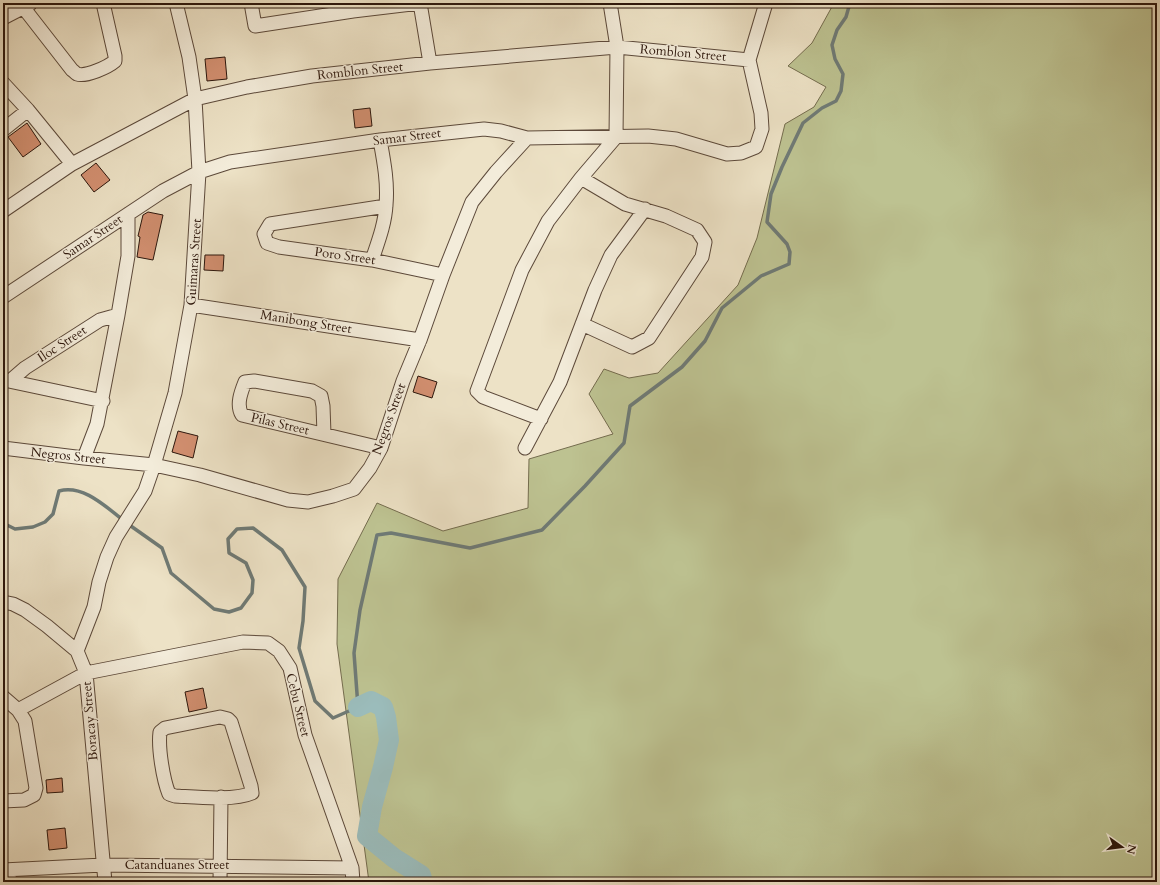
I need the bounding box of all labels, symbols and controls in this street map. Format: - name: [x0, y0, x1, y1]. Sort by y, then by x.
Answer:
- street label: Romblon Street: [639, 40, 727, 66]
- street label: Romblon Street: [316, 58, 404, 84]
- street label: Samar Street: [372, 124, 442, 150]
- street label: Samar Street: [60, 210, 126, 264]
- street label: Guimaras Street: [182, 218, 206, 306]
- street label: Poro Street: [313, 243, 377, 269]
- street label: Manibong Street: [259, 306, 353, 338]
- street label: Iloc Street: [34, 321, 90, 367]
- street label: Negros Street: [368, 381, 410, 457]
- street label: Pilas Street: [249, 409, 311, 439]
- street label: Negros Street: [30, 443, 106, 469]
- street label: Cebu Street: [281, 671, 315, 739]
- street label: Boracay Street: [78, 681, 102, 761]
- north arrow: [1102, 827, 1142, 867]
- text: N: [1123, 843, 1140, 856]
- street label: Catanduanes Street: [125, 856, 229, 874]

